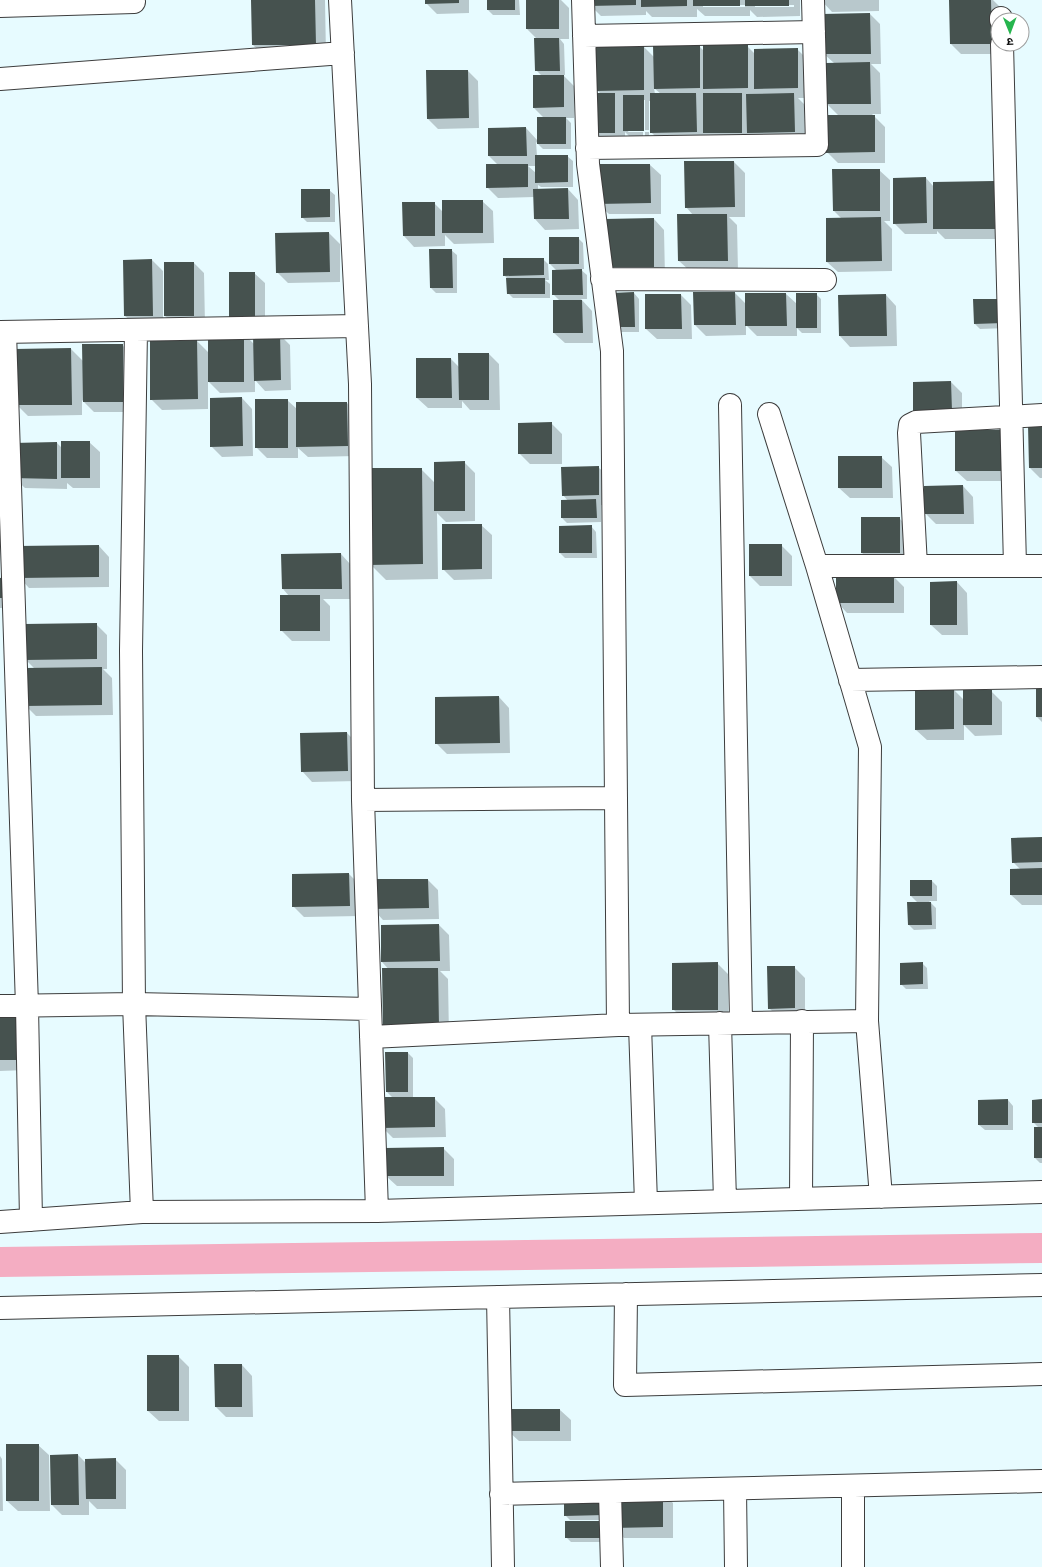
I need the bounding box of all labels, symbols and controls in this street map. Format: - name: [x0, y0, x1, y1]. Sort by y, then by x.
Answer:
- north arrow: [990, 12, 1030, 52]
- text: उ: [1006, 35, 1013, 48]

